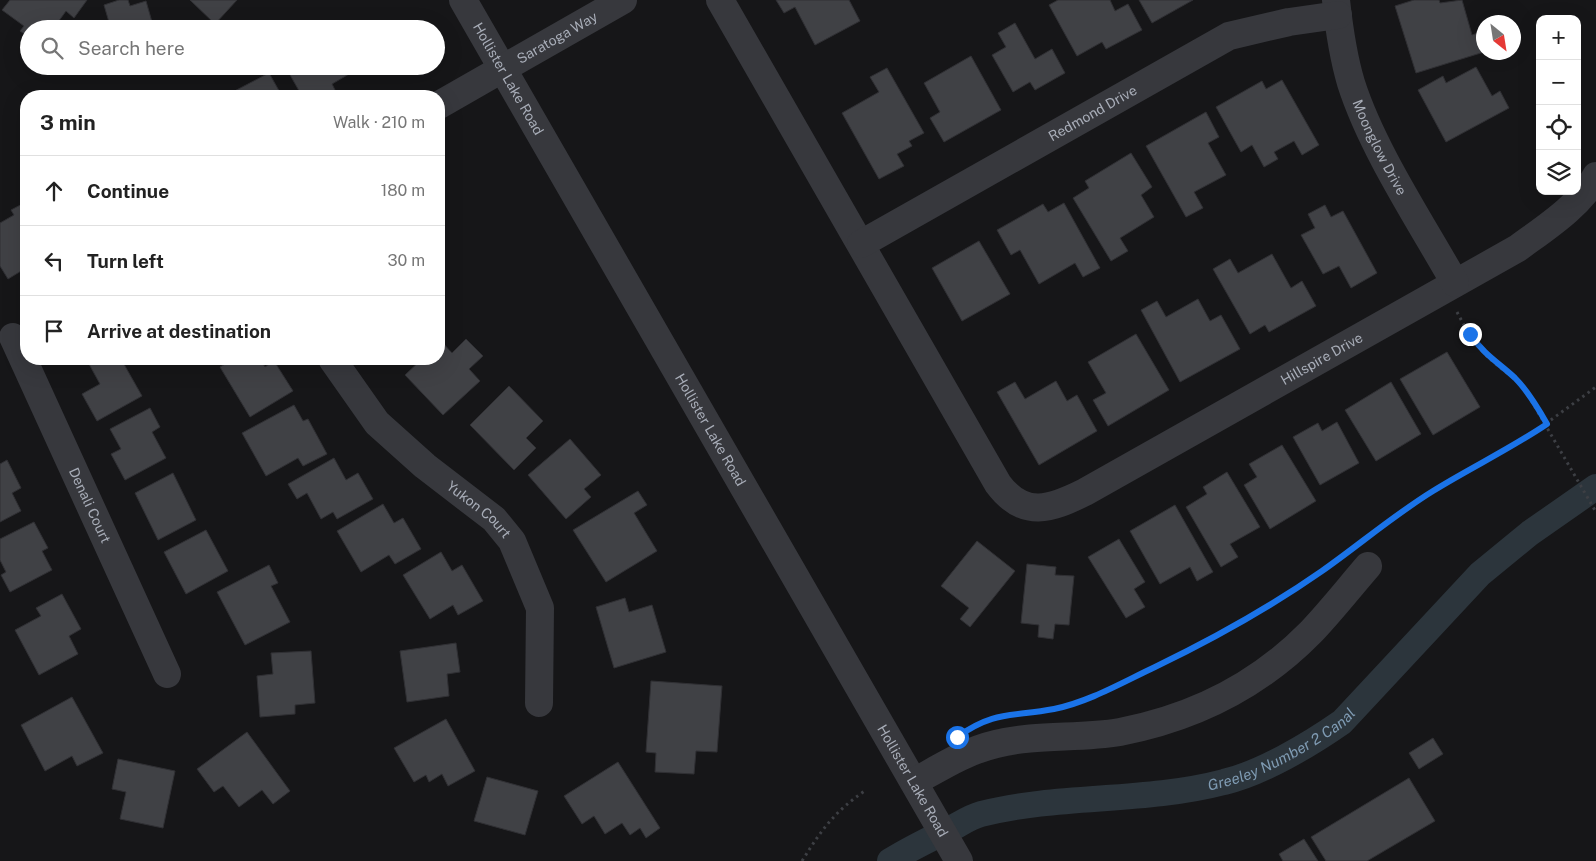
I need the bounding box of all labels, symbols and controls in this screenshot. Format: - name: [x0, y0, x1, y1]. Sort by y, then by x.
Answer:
- street label: Saratoga Way: [514, 8, 601, 67]
- north arrow: [1476, 15, 1521, 60]
- map controls: [1536, 15, 1581, 195]
- button: +: [1536, 15, 1581, 60]
- search box: [20, 20, 445, 75]
- street label: Hollister Lake Road: [470, 20, 547, 138]
- icon: search: [38, 34, 66, 62]
- text: Search here: [78, 37, 185, 59]
- button: −: [1536, 60, 1581, 105]
- street label: Redmond Drive: [1046, 82, 1140, 144]
- street label: Moonglow Drive: [1350, 97, 1410, 198]
- button: locate: [1536, 105, 1581, 150]
- text: 3 min: [40, 110, 96, 135]
- text: Walk · 210 m: [333, 113, 425, 132]
- button: layers: [1536, 150, 1581, 195]
- icon: ahead: [40, 177, 68, 205]
- text: Continue: [87, 180, 169, 202]
- text: 180 m: [381, 181, 425, 200]
- icon: left: [40, 247, 68, 275]
- text: Turn left: [87, 250, 164, 272]
- text: 30 m: [388, 251, 425, 270]
- icon: arrive: [40, 317, 68, 345]
- text: Arrive at destination: [87, 320, 271, 342]
- route end: [1459, 323, 1482, 346]
- street label: Hillspire Drive: [1278, 329, 1366, 388]
- street label: Hollister Lake Road: [672, 371, 749, 489]
- street label: Denali Court: [66, 465, 114, 545]
- street label: Yukon Court: [444, 478, 514, 541]
- water label: Greeley Number 2 Canal: [1206, 705, 1358, 794]
- street label: Hollister Lake Road: [874, 722, 951, 840]
- route start: [946, 726, 969, 749]

